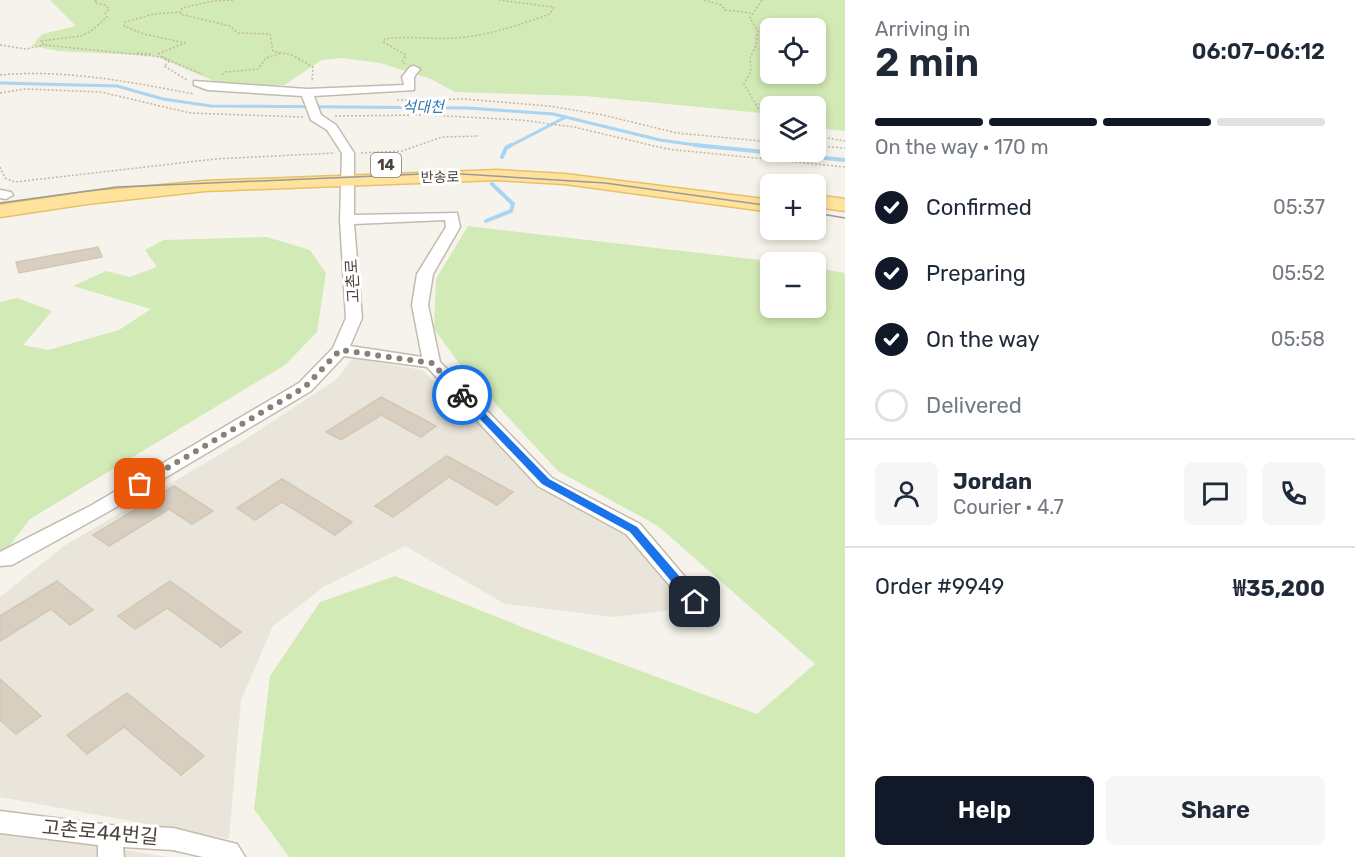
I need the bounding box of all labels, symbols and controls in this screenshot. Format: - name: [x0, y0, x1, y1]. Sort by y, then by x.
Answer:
- text: Arriving in: [875, 17, 970, 41]
- map controls: [760, 18, 826, 318]
- button: locate: [760, 18, 826, 84]
- text: 06:07–06:12: [1192, 38, 1325, 65]
- text: 2 min: [875, 40, 979, 86]
- button: layers: [760, 96, 826, 162]
- water label: 석대천: [402, 98, 446, 116]
- text: On the way · 170 m: [875, 135, 1048, 159]
- road number: 14: [371, 153, 401, 177]
- street label: 반송로: [421, 169, 460, 186]
- button: +: [760, 174, 826, 240]
- icon: check: [875, 191, 908, 224]
- text: Confirmed: [926, 194, 1032, 221]
- text: 05:37: [1273, 195, 1325, 219]
- button: −: [760, 252, 826, 318]
- icon: check: [875, 257, 908, 290]
- street label: 고촌로: [342, 258, 363, 304]
- text: Preparing: [926, 260, 1026, 287]
- text: 05:52: [1272, 261, 1325, 285]
- icon: check: [875, 323, 908, 356]
- text: On the way: [926, 326, 1040, 353]
- text: 05:58: [1271, 327, 1325, 351]
- courier: [432, 365, 492, 425]
- icon: bike: [446, 379, 479, 412]
- text: Delivered: [926, 392, 1022, 419]
- pin: [114, 458, 165, 509]
- button: person: [875, 462, 938, 525]
- button: chat: [1184, 462, 1247, 525]
- button: phone: [1262, 462, 1325, 525]
- icon: bag: [123, 467, 156, 500]
- text: Jordan: [953, 468, 1032, 495]
- text: Courier · 4.7: [953, 495, 1064, 519]
- text: Order #9949: [875, 573, 1004, 600]
- text: ₩35,200: [1233, 575, 1325, 602]
- pin: [669, 576, 720, 627]
- icon: home: [678, 585, 711, 618]
- button: Help: [875, 776, 1094, 845]
- button: Share: [1106, 776, 1325, 845]
- street label: 고촌로44번길: [41, 815, 159, 849]

